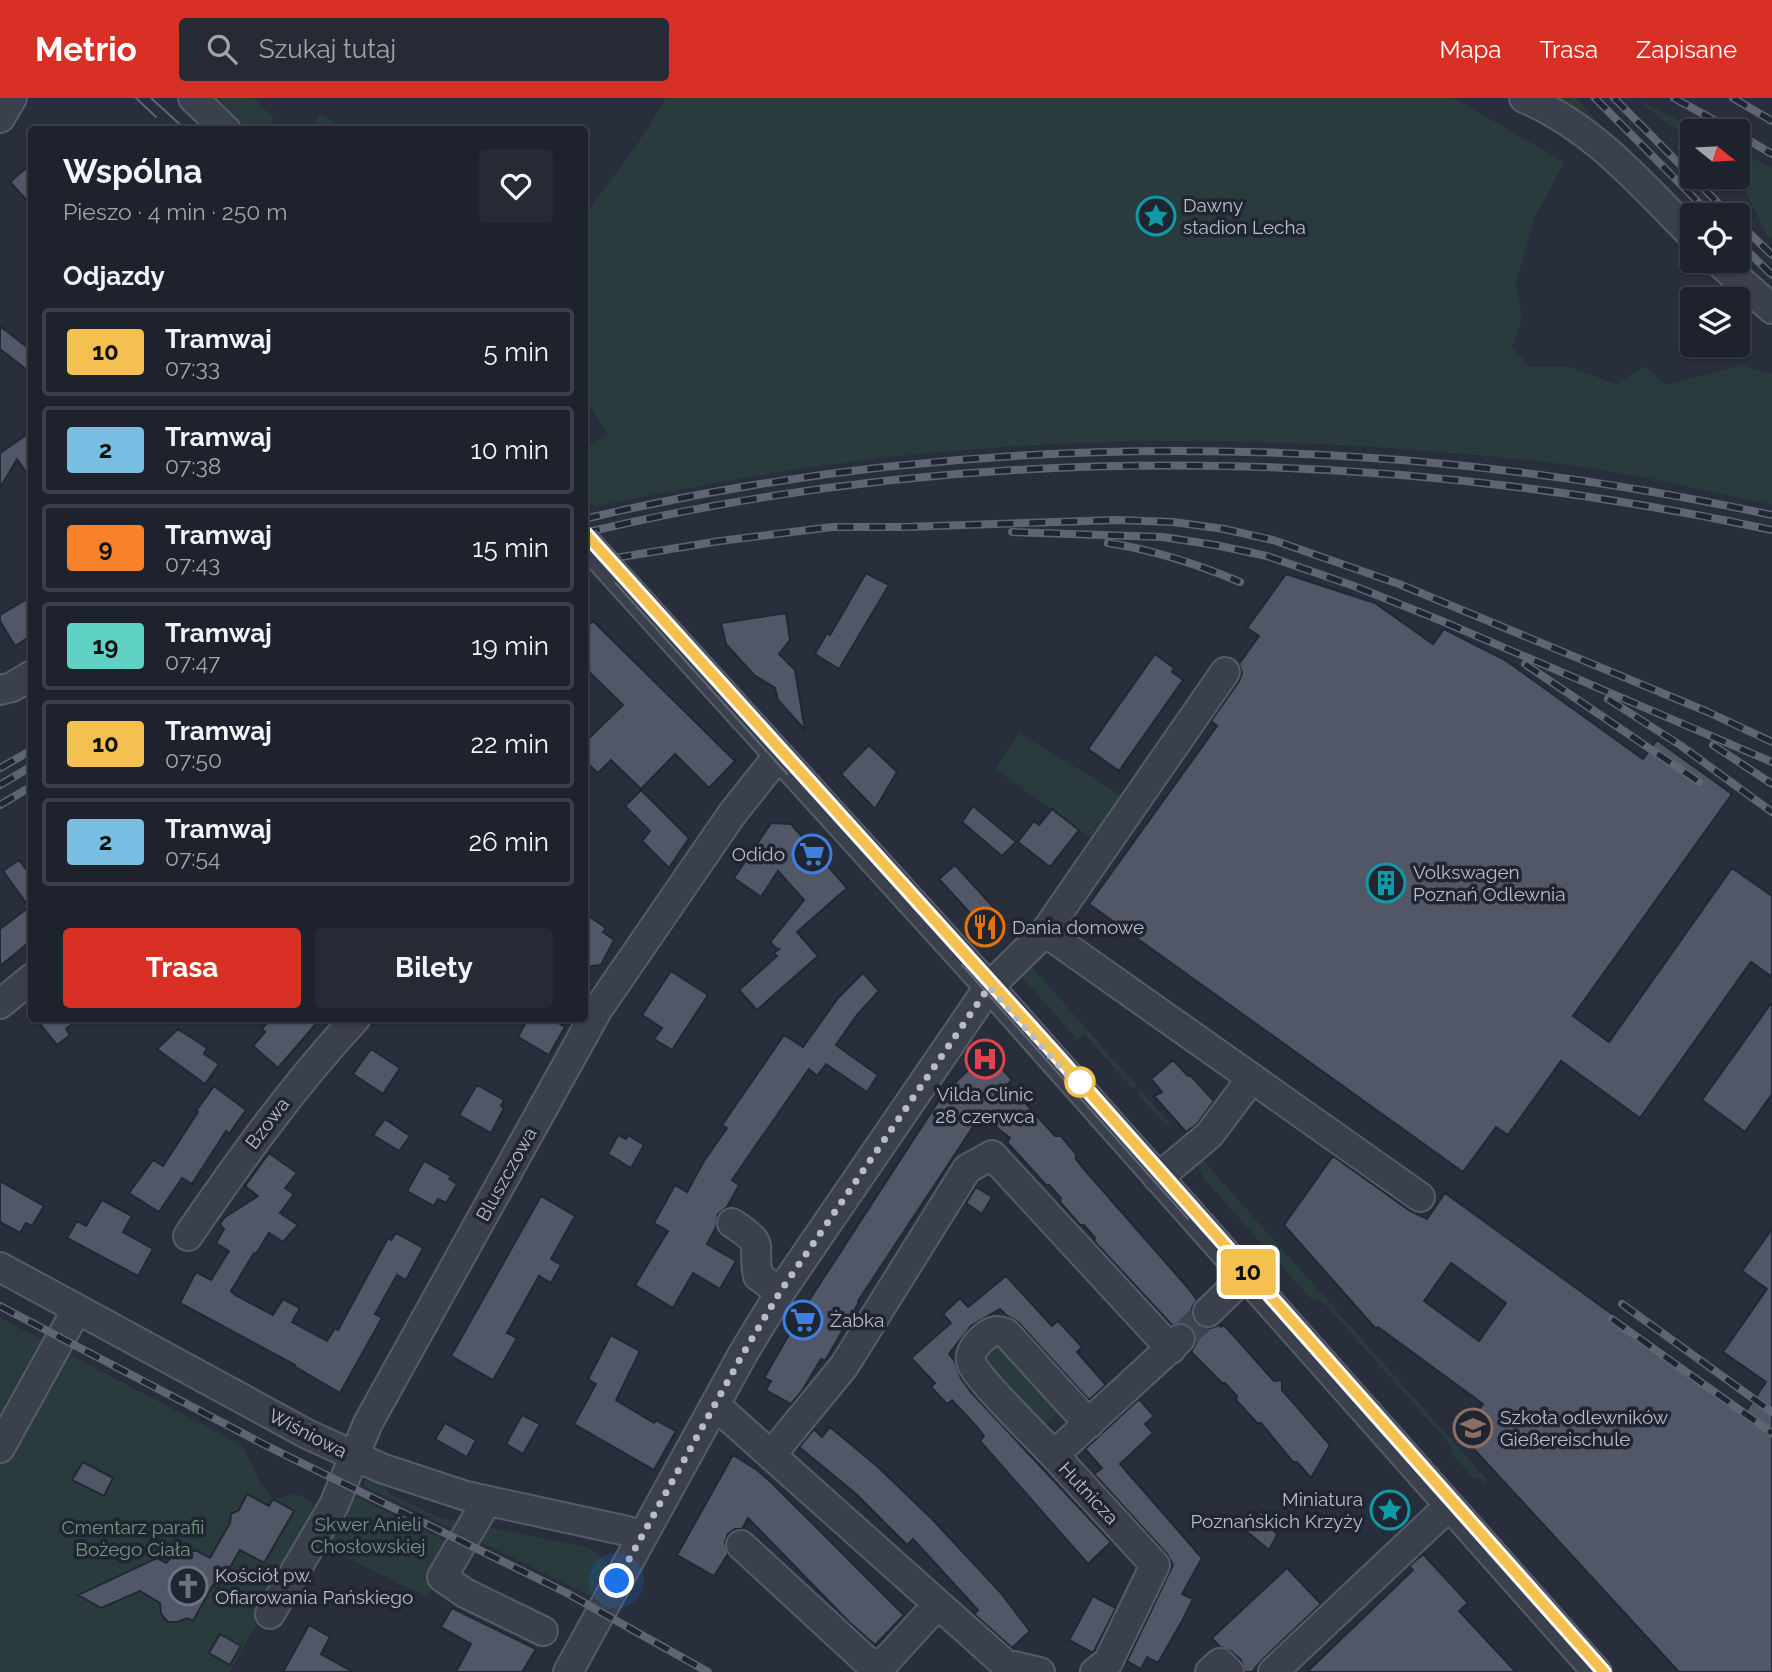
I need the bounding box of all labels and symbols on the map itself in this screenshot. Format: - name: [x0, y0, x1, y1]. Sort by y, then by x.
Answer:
- north arrow: [1680, 119, 1750, 189]
- place label: Dawny stadion Lecha: [1183, 194, 1306, 238]
- place icon: Dawny stadion Lecha: [1135, 195, 1177, 237]
- supermarket icon: Odido: [791, 833, 833, 875]
- place label: Odido: [732, 843, 785, 865]
- place label: Volkswagen Poznań Odlewnia: [1413, 861, 1566, 905]
- building icon: Volkswagen Poznań Odlewnia: [1365, 862, 1407, 904]
- restaurant icon: Dania domowe: [964, 906, 1006, 948]
- place label: Dania domowe: [1012, 916, 1144, 938]
- hospital icon: Vilda Clinic 28 czerwca: [964, 1038, 1006, 1080]
- unlabelled marker: [1065, 1067, 1095, 1097]
- place label: Vilda Clinic 28 czerwca: [935, 1083, 1035, 1127]
- street label: Bzowa: [241, 1093, 293, 1153]
- street label: Bluszczowa: [471, 1123, 541, 1225]
- line badge: 10: [1216, 1249, 1280, 1295]
- supermarket icon: Żabka: [782, 1299, 824, 1341]
- place label: Żabka: [830, 1309, 884, 1331]
- street label: Wiśniowa: [265, 1404, 351, 1462]
- place label: Szkoła odlewników Gießereischule: [1500, 1406, 1669, 1450]
- school or university icon: Szkoła odlewników Gießereischule: [1452, 1407, 1494, 1449]
- street label: Hutnicza: [1055, 1457, 1123, 1529]
- place label: Miniatura Poznańskich Krzyży: [1190, 1488, 1363, 1532]
- place icon: Miniatura Poznańskich Krzyży: [1369, 1489, 1411, 1531]
- park label: Skwer Anieli Chosłowskiej: [310, 1513, 426, 1557]
- park label: Cmentarz parafii Bożego Ciała: [62, 1516, 204, 1560]
- your location: [599, 1563, 634, 1598]
- place label: Kościół pw. Ofiarowania Pańskiego: [215, 1564, 413, 1608]
- church icon: Kościół pw. Ofiarowania Pańskiego: [167, 1565, 209, 1607]

